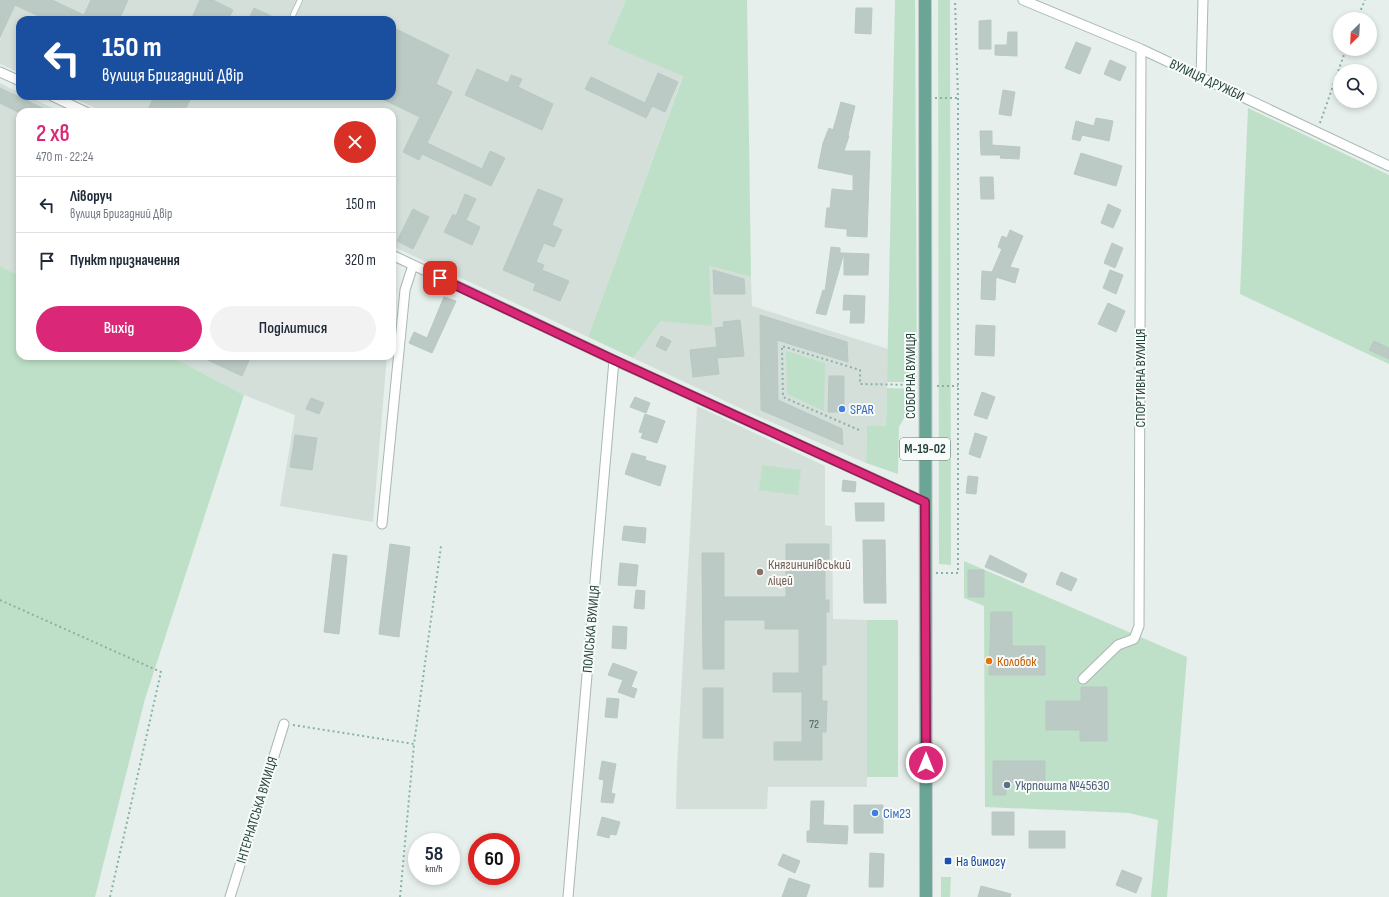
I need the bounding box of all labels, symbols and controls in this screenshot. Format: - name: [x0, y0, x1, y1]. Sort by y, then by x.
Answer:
- north arrow: [1333, 12, 1377, 56]
- map controls: [1333, 12, 1377, 108]
- text: 150 m: [102, 31, 162, 64]
- icon: left: [36, 32, 88, 84]
- street label: ВУЛИЦЯ ДРУЖБИ: [1167, 55, 1247, 105]
- button: search: [1333, 64, 1377, 108]
- text: вулиця Бригадний Двір: [102, 65, 244, 86]
- text: 2 хв: [36, 119, 70, 148]
- button: close: [334, 121, 376, 163]
- text: 470 m · 22:24: [36, 149, 93, 165]
- text: Ліворуч: [70, 187, 112, 206]
- icon: left: [36, 194, 58, 216]
- text: 150 m: [346, 195, 376, 214]
- text: вулиця Бригадний Двір: [70, 206, 172, 222]
- icon: arrive: [36, 250, 58, 272]
- text: Пункт призначення: [70, 251, 180, 270]
- text: 320 m: [345, 251, 376, 270]
- pin: [423, 261, 457, 295]
- icon: arrive: [429, 267, 451, 289]
- button: Вихід: [36, 306, 202, 352]
- button: Поділитися: [210, 306, 376, 352]
- street label: СПОРТИВНА ВУЛИЦЯ: [1132, 329, 1149, 427]
- street label: СОБОРНА ВУЛИЦЯ: [902, 333, 919, 419]
- place label: SPAR: [850, 401, 875, 418]
- marker: SPAR: [837, 404, 847, 414]
- road number: М-19-02: [900, 438, 950, 460]
- place label: Княгининівський ліцей: [768, 556, 851, 589]
- marker: Княгининівський ліцей: [755, 567, 765, 577]
- street label: ПОЛІСЬКА ВУЛИЦЯ: [579, 584, 603, 674]
- place label: Колобок: [997, 653, 1037, 670]
- marker: Колобок: [984, 656, 994, 666]
- house number: 72: [809, 717, 819, 732]
- position arrow: [905, 742, 947, 784]
- street label: ІНТЕРНАТСЬКА ВУЛИЦЯ: [233, 755, 281, 865]
- place label: Укрпошта №45630: [1015, 777, 1110, 794]
- marker: Укрпошта №45630: [1002, 780, 1012, 790]
- place label: Сім23: [883, 805, 911, 822]
- marker: Сім23: [870, 808, 880, 818]
- speed limit sign: 60: [468, 833, 520, 885]
- text: 58: [425, 842, 443, 866]
- place label: На вимогу: [956, 853, 1006, 870]
- marker: На вимогу: [943, 856, 953, 866]
- text: km/h: [425, 863, 443, 875]

